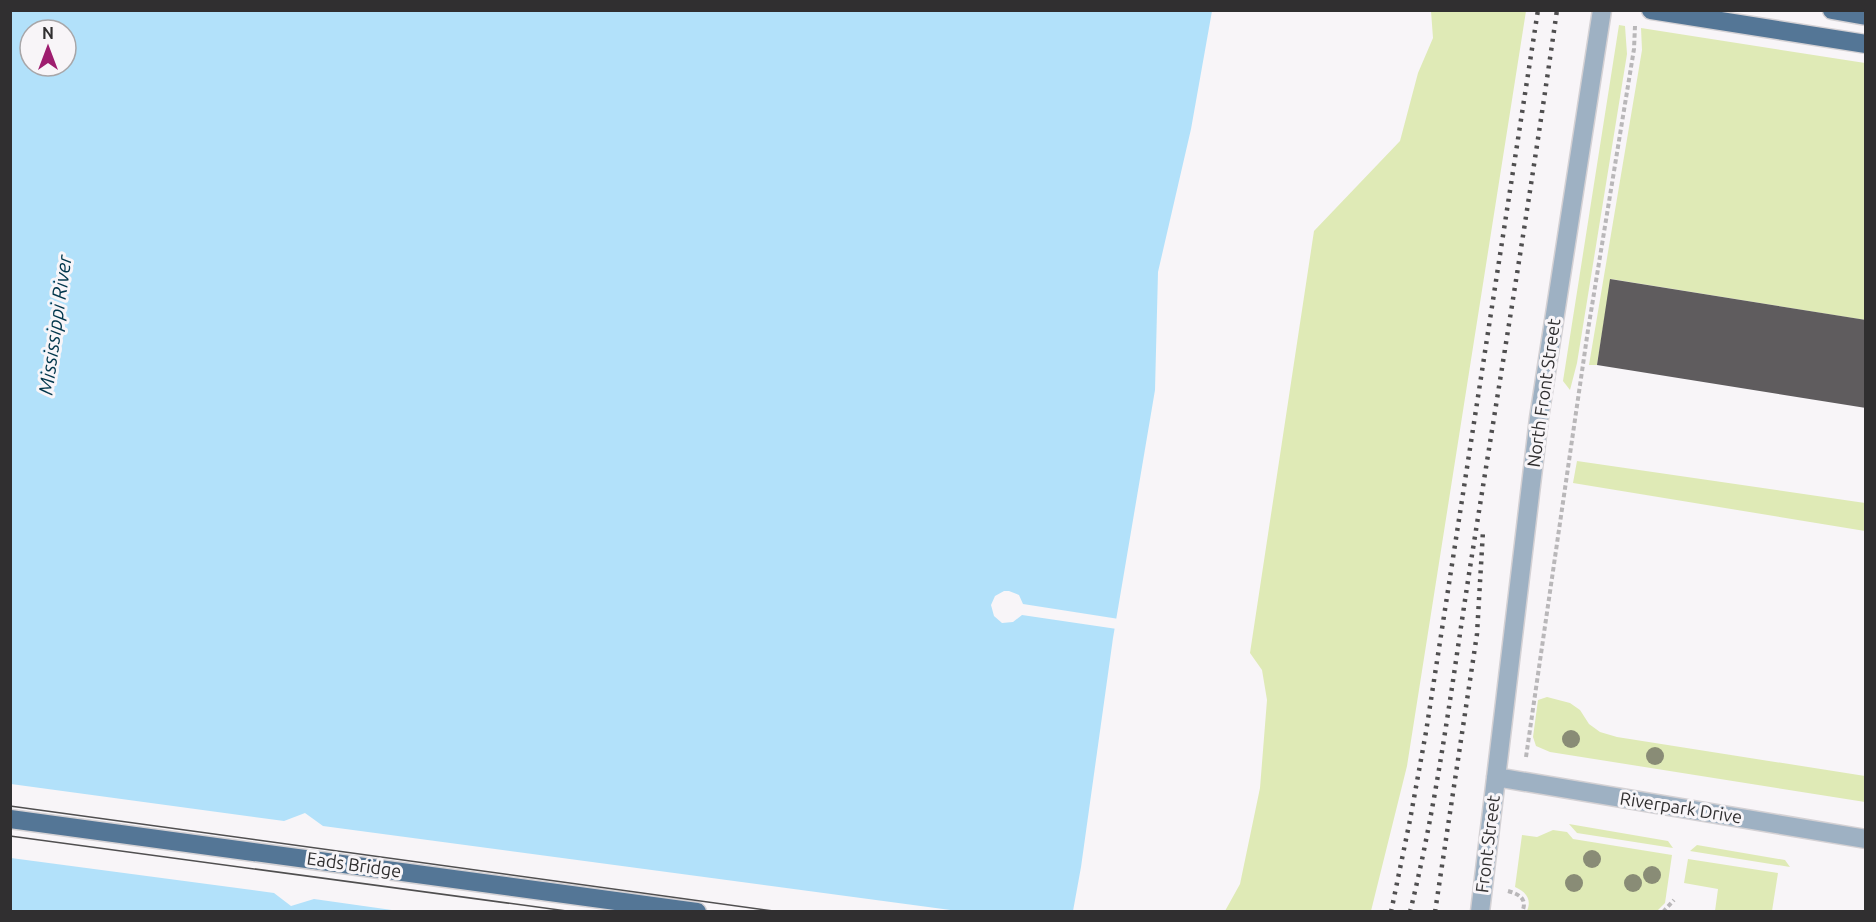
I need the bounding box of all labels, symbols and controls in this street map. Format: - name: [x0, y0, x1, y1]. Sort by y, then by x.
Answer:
- north arrow: [18, 18, 78, 78]
- text: N: [42, 24, 54, 42]
- water label: Mississippi River: [33, 252, 76, 396]
- street label: North Front Street: [1523, 317, 1563, 468]
- street label: Riverpark Drive: [1619, 787, 1744, 827]
- street label: Front Street: [1471, 794, 1503, 894]
- street label: Eads Bridge: [306, 847, 403, 881]

